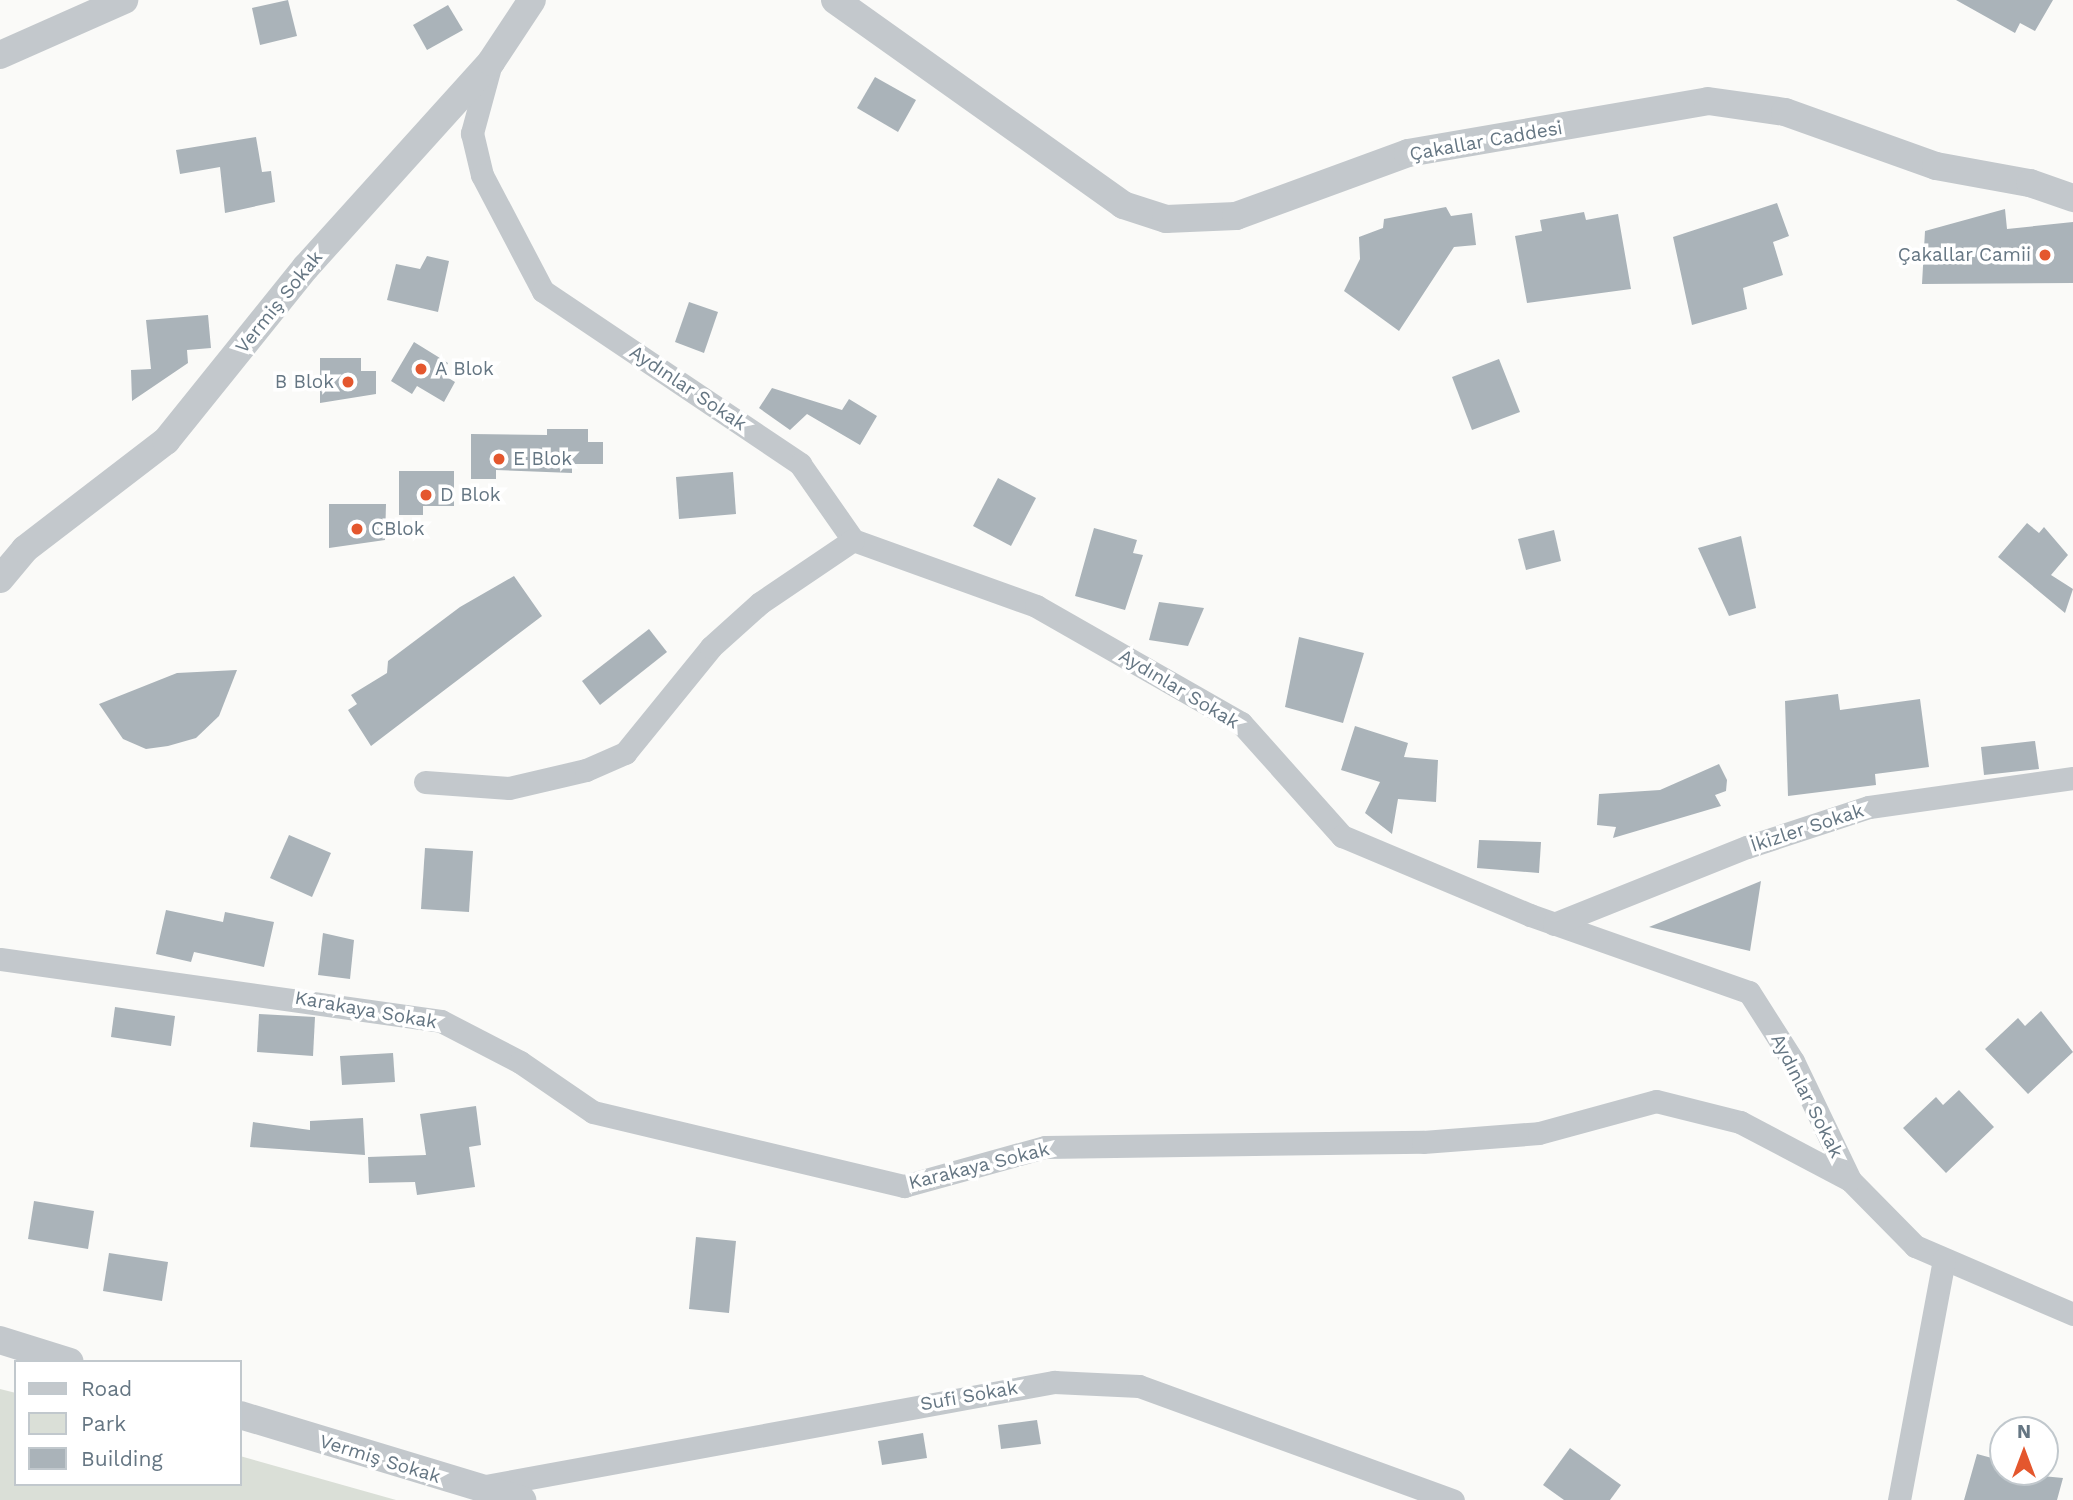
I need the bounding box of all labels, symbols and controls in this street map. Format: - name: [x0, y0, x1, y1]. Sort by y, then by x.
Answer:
- street label: Çakallar Caddesi: [1408, 116, 1564, 166]
- place label: Çakallar Camii: [1897, 244, 2031, 266]
- street label: Vermiş Sokak: [231, 246, 327, 358]
- marker: Çakallar Camii: [2037, 247, 2053, 263]
- street label: Aydınlar Sokak: [625, 340, 751, 436]
- place label: A Blok: [435, 358, 494, 380]
- marker: A Blok: [413, 361, 429, 377]
- place label: B Blok: [275, 371, 334, 393]
- marker: B Blok: [340, 374, 356, 390]
- place label: E Blok: [513, 448, 572, 470]
- marker: E Blok: [491, 451, 507, 467]
- place label: D Blok: [440, 484, 501, 506]
- marker: D Blok: [418, 487, 434, 503]
- place label: CBlok: [371, 518, 424, 540]
- marker: CBlok: [349, 521, 365, 537]
- street label: Aydınlar Sokak: [1115, 644, 1243, 734]
- street label: İkizler Sokak: [1747, 799, 1867, 857]
- street label: Karakaya Sokak: [293, 986, 439, 1034]
- street label: Aydınlar Sokak: [1766, 1030, 1848, 1162]
- street label: Karakaya Sokak: [906, 1137, 1052, 1195]
- legend: [14, 1360, 242, 1486]
- text: Road: [81, 1376, 132, 1401]
- street label: Sufi Sokak: [919, 1376, 1019, 1416]
- text: Park: [81, 1411, 126, 1436]
- north arrow: [1989, 1416, 2059, 1486]
- text: N: [2017, 1420, 2031, 1443]
- street label: Vermiş Sokak: [317, 1430, 443, 1488]
- text: Building: [81, 1446, 163, 1471]

